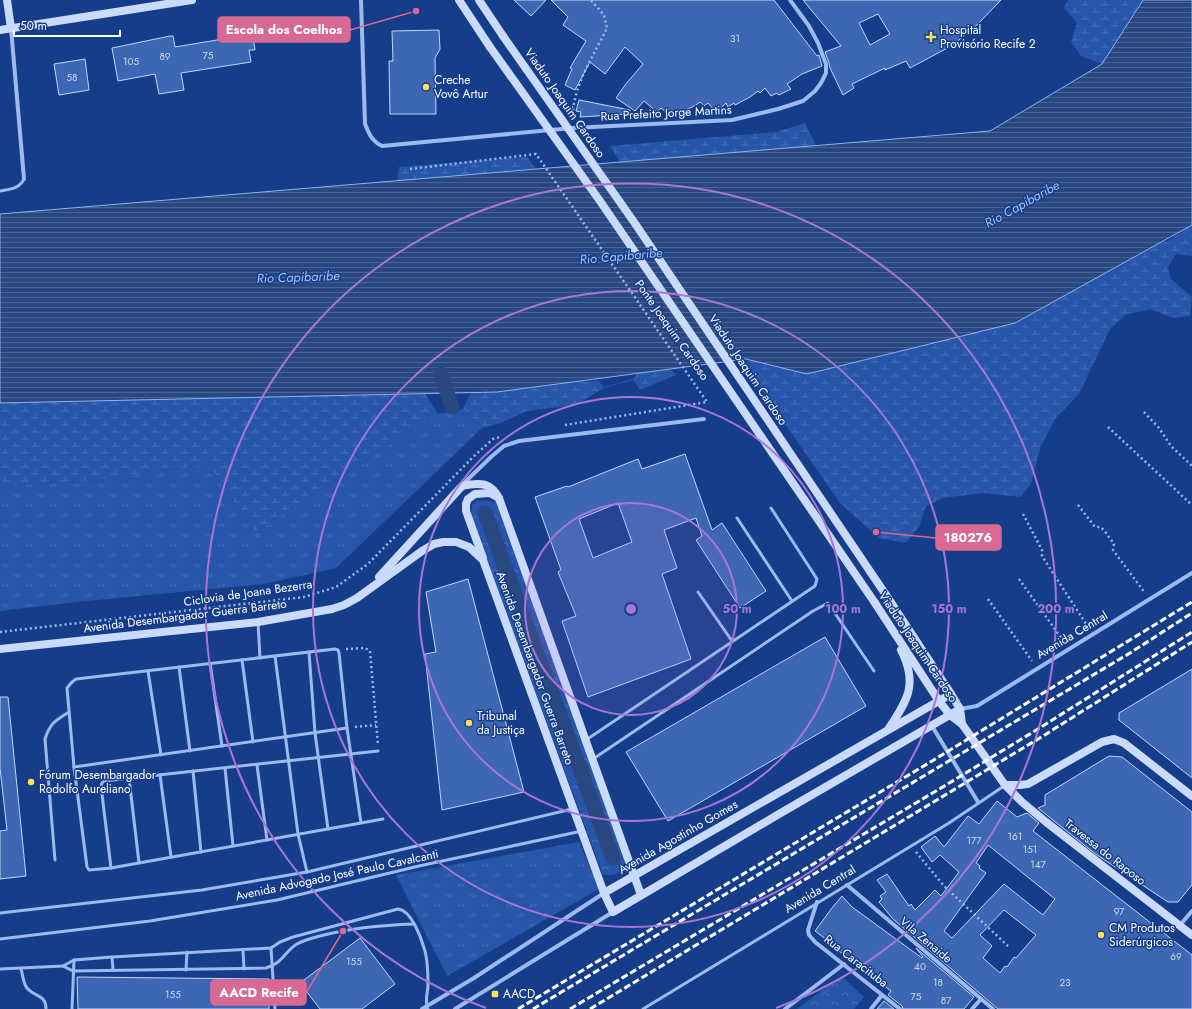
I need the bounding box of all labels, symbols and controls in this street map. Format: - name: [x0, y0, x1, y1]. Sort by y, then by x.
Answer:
- scale bar: [14, 12, 120, 38]
- text: 50 m: [20, 17, 47, 35]
- callout: Escola dos Coelhos: [218, 17, 350, 42]
- text: Escola dos Coelhos: [226, 20, 342, 39]
- place label: Hospital Provisório Recife 2: [940, 21, 1036, 53]
- house number: 31: [730, 31, 740, 46]
- marker: Hospital Provisório Recife 2: [925, 31, 937, 43]
- street label: Viaduto Joaquim Cardoso: [520, 44, 610, 162]
- house number: 75: [203, 48, 214, 63]
- house number: 89: [159, 49, 171, 64]
- house number: 105: [123, 54, 139, 69]
- house number: 58: [66, 70, 78, 85]
- place label: Creche Vovô Artur: [434, 71, 489, 103]
- marker: Creche Vovô Artur: [421, 82, 431, 92]
- street label: Rua Prefeito Jorge Martins: [600, 101, 732, 125]
- water label: Rio Capibaribe: [981, 175, 1063, 232]
- water label: Rio Capibaribe: [579, 243, 664, 269]
- water label: Rio Capibaribe: [256, 266, 340, 288]
- street label: Ponte Joaquim Cardoso: [630, 276, 714, 384]
- street label: Viaduto Joaquim Cardoso: [704, 311, 792, 429]
- callout: 180276: [936, 525, 1001, 550]
- text: 180276: [944, 528, 993, 547]
- street label: Avenida Desembargador Guerra Barreto: [492, 569, 579, 768]
- street label: Ciclovia de Joana Bezerra: [183, 575, 314, 611]
- street label: Viaduto Joaquim Cardoso: [874, 588, 962, 706]
- street label: Avenida Desembargador Guerra Barreto: [82, 595, 288, 637]
- text: 50 m: [722, 600, 752, 618]
- text: 100 m: [825, 600, 861, 618]
- text: 150 m: [931, 600, 967, 618]
- text: 200 m: [1037, 600, 1075, 618]
- centre of rings: [624, 602, 638, 616]
- street label: Avenida Central: [1033, 607, 1111, 663]
- place label: Tribunal da Justiça: [477, 707, 525, 739]
- marker: Tribunal da Justiça: [464, 718, 474, 728]
- place label: Fórum Desembargador Rodolfo Aureliano: [39, 766, 157, 798]
- marker: Fórum Desembargador Rodolfo Aureliano: [26, 777, 36, 787]
- street label: Avenida Agostinho Gomes: [615, 795, 741, 879]
- street label: Travessa do Raposo: [1060, 814, 1150, 890]
- house number: 161: [1008, 829, 1022, 844]
- house number: 177: [967, 833, 982, 848]
- house number: 151: [1023, 842, 1037, 857]
- street label: Avenida Advogado José Paulo Cavalcanti: [234, 845, 440, 905]
- house number: 147: [1030, 857, 1047, 872]
- street label: Avenida Central: [781, 861, 859, 917]
- house number: 97: [1114, 904, 1125, 919]
- street label: Vila Zenaide: [896, 913, 956, 967]
- place label: CM Produtos Siderúrgicos: [1109, 919, 1175, 951]
- street label: Rua Caracituba: [820, 930, 892, 992]
- marker: CM Produtos Siderúrgicos: [1096, 930, 1106, 940]
- house number: 69: [1170, 949, 1182, 964]
- house number: 155: [346, 954, 362, 969]
- house number: 40: [914, 959, 926, 974]
- house number: 18: [933, 975, 943, 990]
- house number: 23: [1059, 975, 1071, 990]
- callout: AACD Recife: [211, 980, 306, 1005]
- text: AACD Recife: [218, 983, 299, 1002]
- place label: AACD: [503, 985, 535, 1003]
- house number: 155: [165, 987, 181, 1002]
- marker: AACD: [490, 989, 500, 999]
- house number: 75: [911, 989, 922, 1004]
- house number: 87: [941, 993, 952, 1008]

